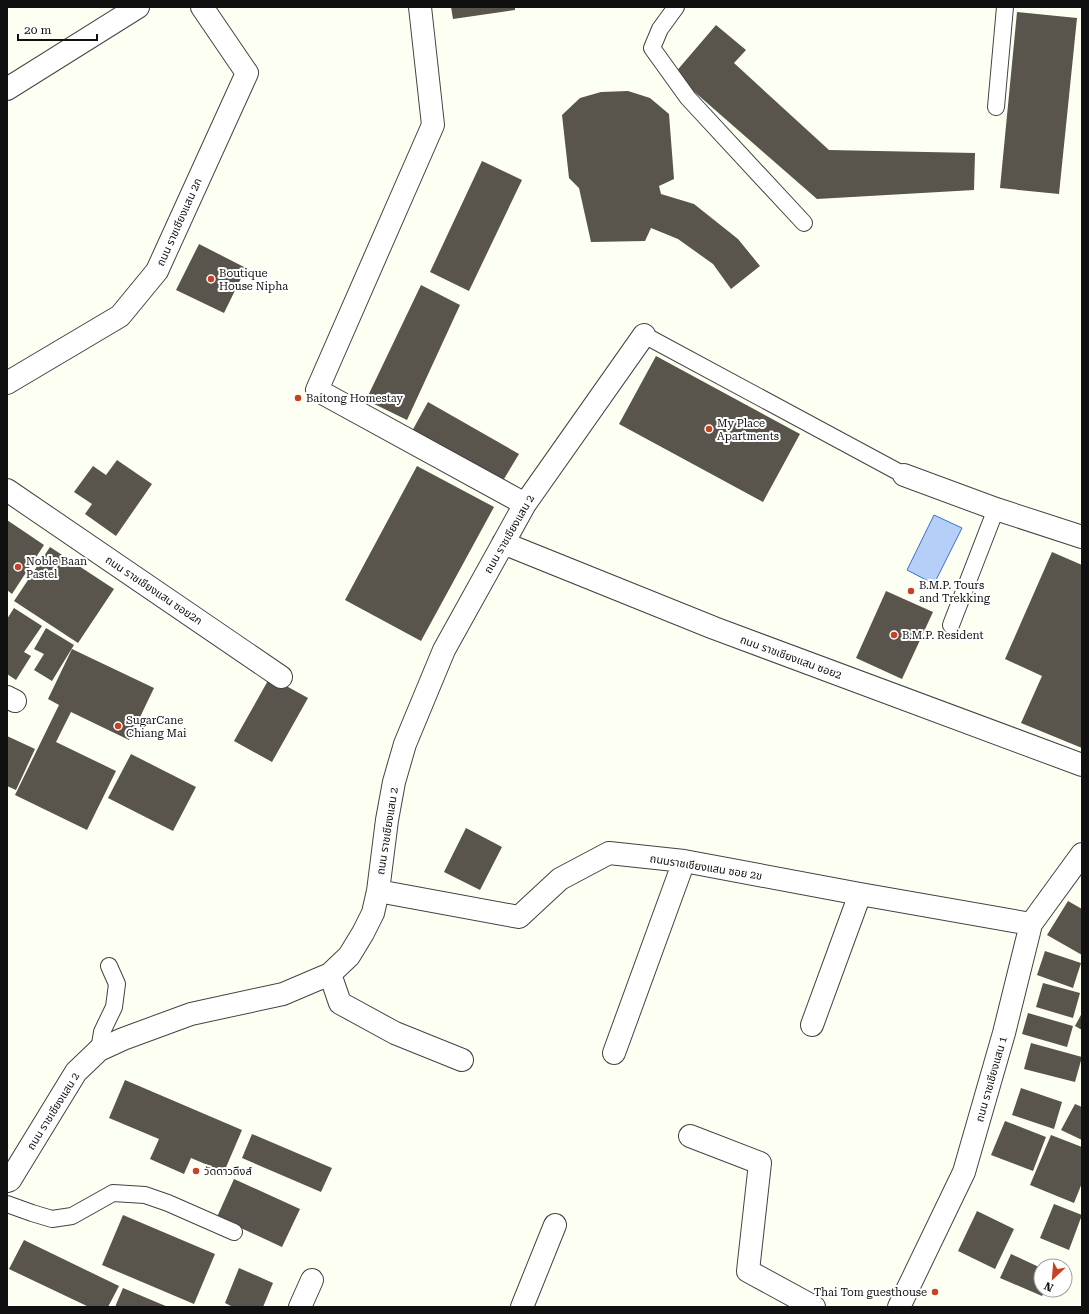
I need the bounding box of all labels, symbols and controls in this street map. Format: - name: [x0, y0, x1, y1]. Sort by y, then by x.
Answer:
- scale bar: [18, 16, 97, 42]
- text: 20 m: [24, 23, 51, 37]
- street label: ถนน ราชเชียงแสน 2ก: [154, 176, 205, 268]
- place label: Boutique House Nipha: [219, 267, 288, 293]
- marker: Boutique House Nipha: [206, 274, 216, 284]
- place label: Baitong Homestay: [306, 392, 403, 405]
- marker: Baitong Homestay: [293, 393, 303, 403]
- place label: My Place Apartments: [717, 417, 779, 443]
- marker: My Place Apartments: [704, 424, 714, 434]
- street label: ถนน ราชเชียงแสน 2: [482, 493, 537, 576]
- street label: ถนน ราชเชียงแสน ซอย2ก: [103, 553, 205, 628]
- place label: Noble Baan Pastel: [26, 555, 87, 581]
- marker: Noble Baan Pastel: [13, 562, 23, 572]
- place label: B.M.P. Tours and Trekking: [919, 579, 991, 605]
- marker: B.M.P. Tours and Trekking: [906, 586, 916, 596]
- place label: B.M.P. Resident: [902, 629, 984, 642]
- marker: B.M.P. Resident: [889, 630, 899, 640]
- street label: ถนน ราชเชียงแสน ซอย2: [738, 633, 844, 682]
- place label: SugarCane Chiang Mai: [126, 714, 187, 740]
- marker: SugarCane Chiang Mai: [113, 721, 123, 731]
- street label: ถนน ราชเชียงแสน 2: [374, 786, 401, 876]
- street label: ถนนราชเชียงแสน ซอย 2ข: [649, 852, 763, 883]
- street label: ถนน ราชเชียงแสน 1: [973, 1035, 1010, 1123]
- street label: ถนน ราชเชียงแสน 2: [24, 1070, 82, 1152]
- place label: วัดดาวดึงส์: [204, 1165, 252, 1178]
- marker: วัดดาวดึงส์: [191, 1166, 201, 1176]
- north arrow: [1033, 1258, 1073, 1298]
- text: N: [1042, 1279, 1055, 1294]
- place label: Thai Tom guesthouse: [814, 1286, 927, 1299]
- marker: Thai Tom guesthouse: [930, 1287, 940, 1297]

